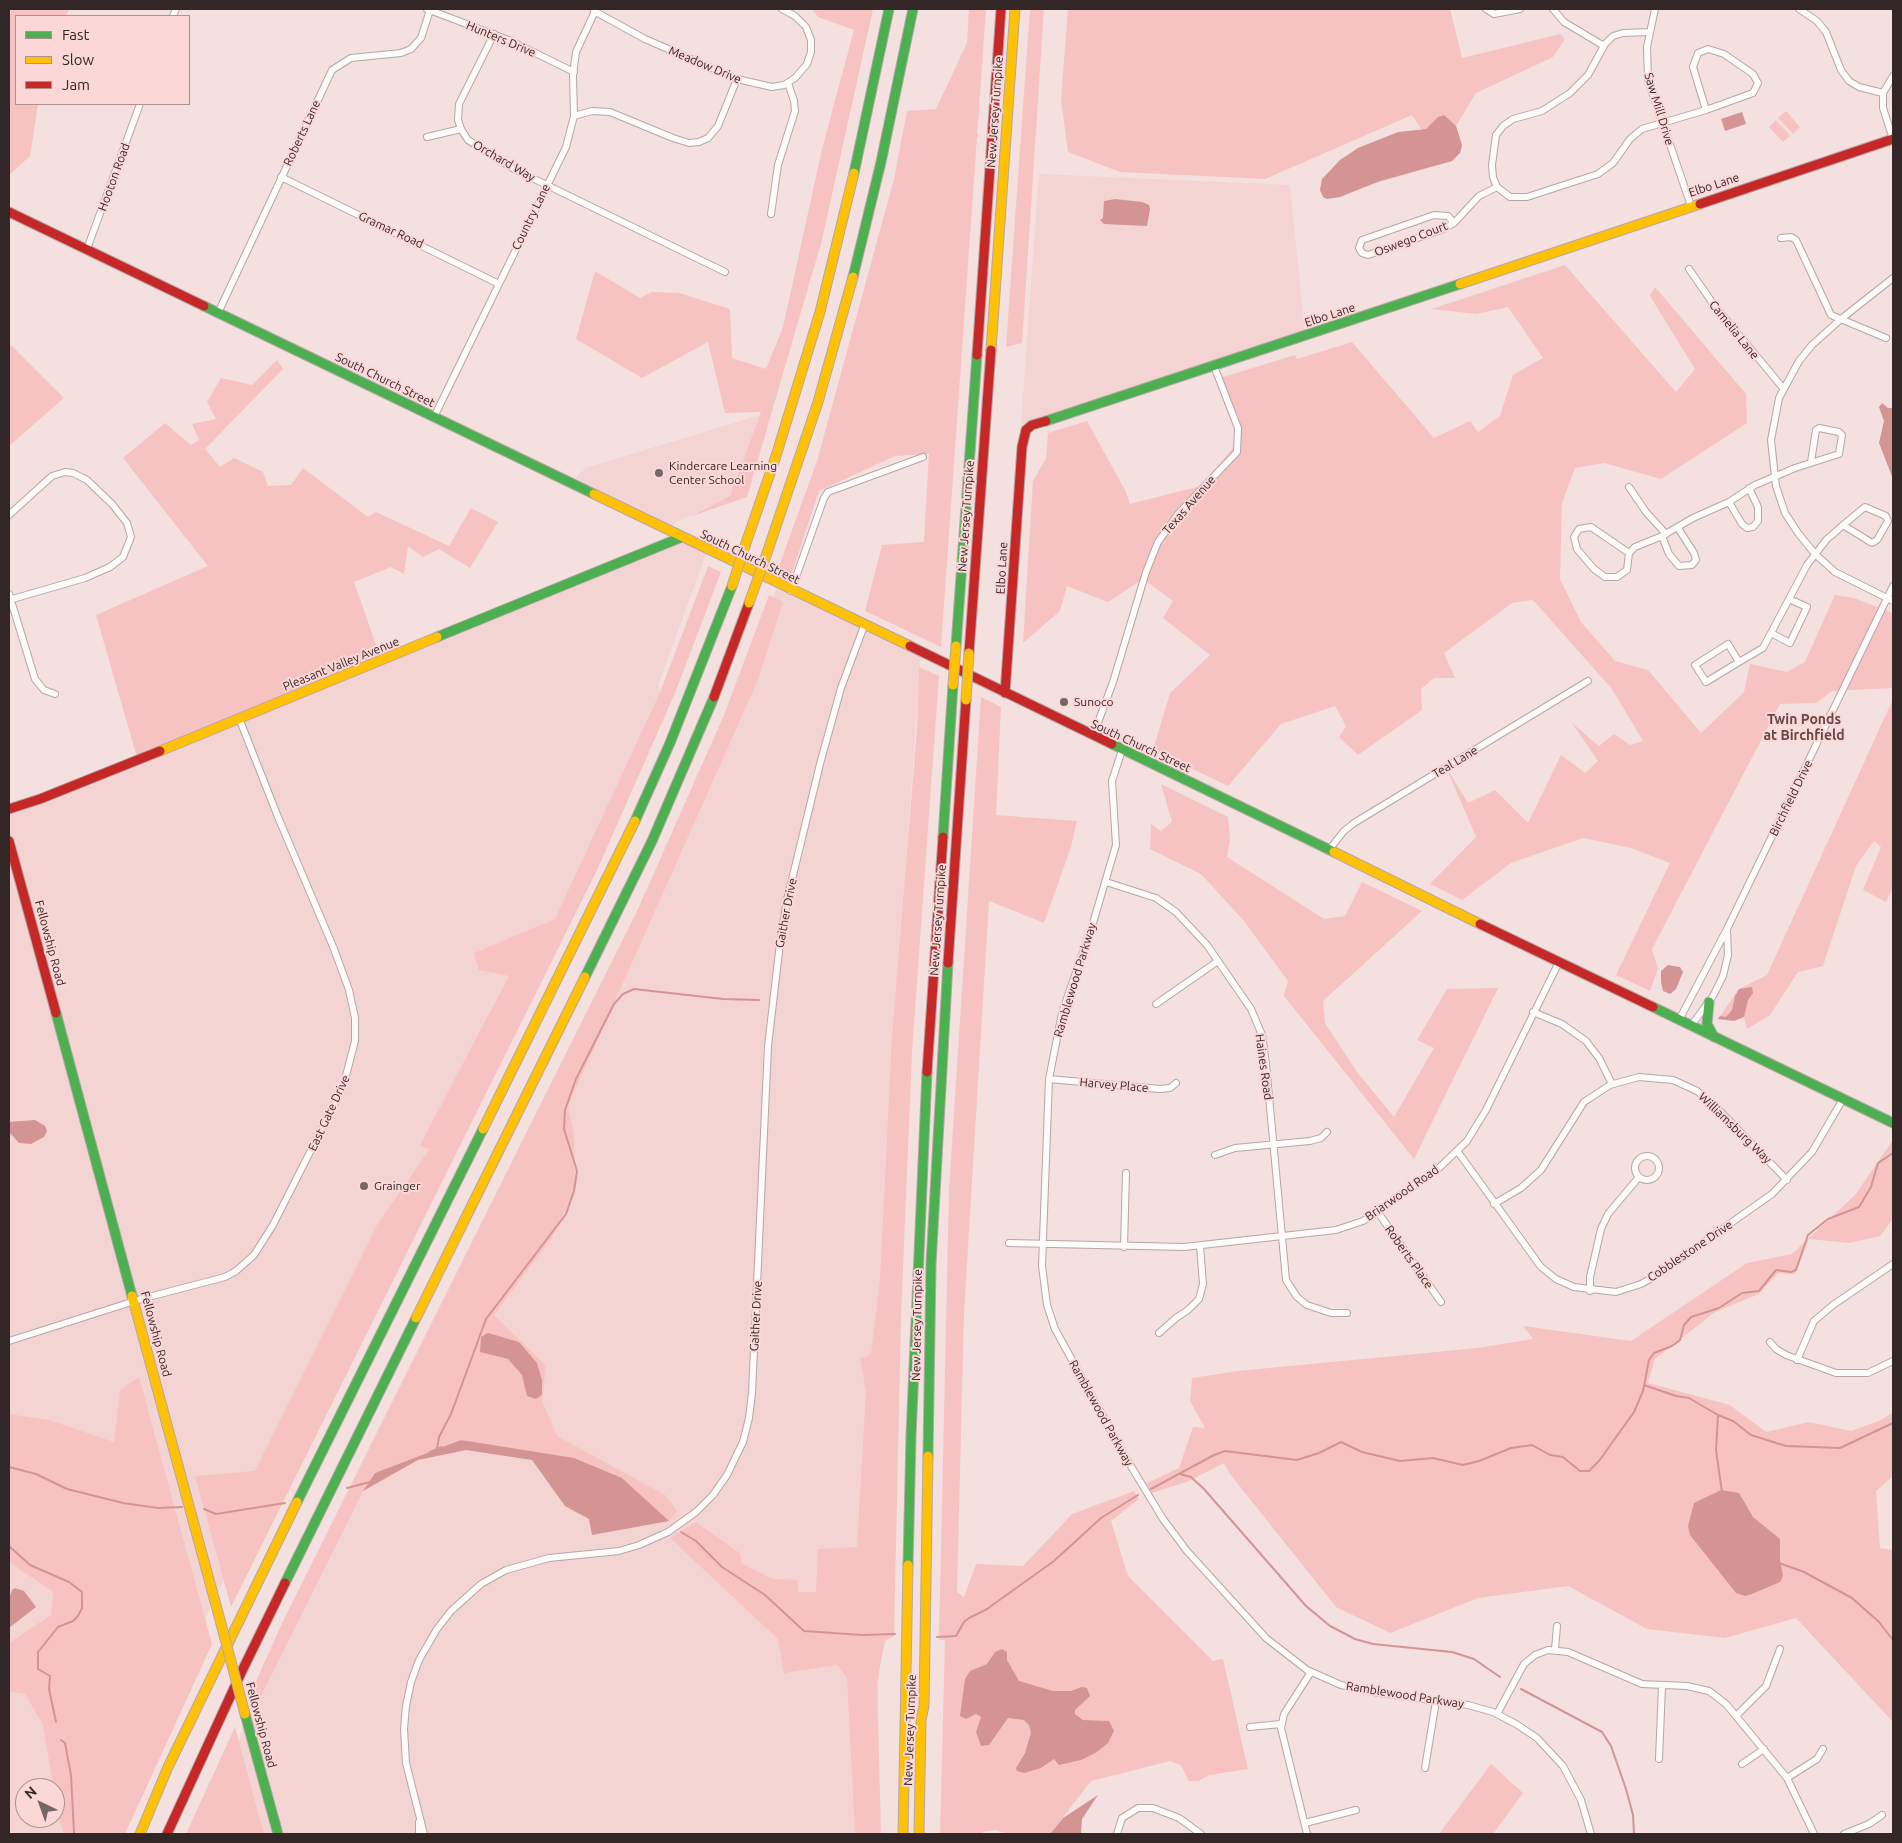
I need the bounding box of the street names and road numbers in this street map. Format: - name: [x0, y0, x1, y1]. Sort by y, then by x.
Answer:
- street label: Hunters Drive: [464, 18, 538, 60]
- street label: Meadow Drive: [666, 43, 744, 87]
- street label: New Jersey Turnpike: [984, 56, 1006, 168]
- street label: Saw Mill Drive: [1641, 71, 1677, 147]
- street label: Roberts Lane: [280, 98, 324, 168]
- street label: Orchard Way: [470, 137, 538, 185]
- street label: Hooton Road: [95, 141, 133, 213]
- street label: Elbo Lane: [1687, 170, 1741, 200]
- street label: Country Lane: [509, 182, 553, 252]
- street label: Gramar Road: [356, 209, 426, 251]
- street label: Oswego Court: [1372, 218, 1450, 260]
- street label: Camelia Lane: [1706, 298, 1762, 362]
- street label: Elbo Lane: [1303, 300, 1357, 330]
- street label: South Church Street: [333, 350, 437, 410]
- street label: New Jersey Turnpike: [955, 460, 977, 572]
- street label: Texas Avenue: [1160, 473, 1218, 537]
- street label: South Church Street: [698, 527, 802, 587]
- street label: Elbo Lane: [993, 541, 1011, 595]
- street label: Pleasant Valley Avenue: [281, 634, 401, 694]
- street label: South Church Street: [1089, 716, 1193, 776]
- street label: Teal Lane: [1430, 743, 1480, 781]
- street label: Birchfield Drive: [1766, 758, 1816, 838]
- street label: New Jersey Turnpike: [927, 864, 949, 976]
- street label: Gaither Drive: [772, 877, 800, 949]
- street label: Fellowship Road: [32, 899, 68, 987]
- street label: Ramblewood Parkway: [1051, 921, 1099, 1039]
- street label: Haines Road: [1252, 1033, 1276, 1101]
- street label: East Gate Drive: [305, 1073, 353, 1153]
- street label: Harvey Place: [1079, 1075, 1149, 1095]
- street label: Williamsburg Way: [1695, 1089, 1775, 1167]
- street label: Briarwood Road: [1362, 1162, 1442, 1224]
- street label: Cobblestone Drive: [1645, 1217, 1735, 1285]
- street label: Roberts Place: [1382, 1223, 1436, 1291]
- street label: New Jersey Turnpike: [909, 1269, 925, 1381]
- street label: Gaither Drive: [747, 1280, 765, 1352]
- street label: Fellowship Road: [138, 1290, 174, 1378]
- street label: Ramblewood Parkway: [1066, 1357, 1136, 1469]
- street label: New Jersey Turnpike: [901, 1674, 919, 1786]
- street label: Ramblewood Parkway: [1345, 1679, 1465, 1711]
- street label: Fellowship Road: [243, 1681, 279, 1769]

